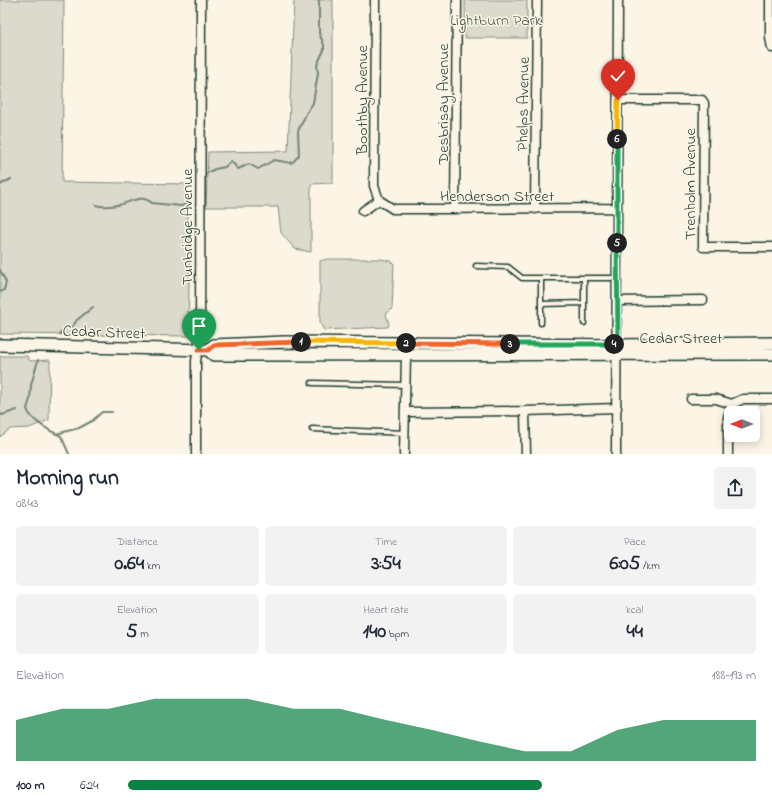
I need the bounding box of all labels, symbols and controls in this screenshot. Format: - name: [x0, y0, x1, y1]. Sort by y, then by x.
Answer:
- park label: Lightburn Park: [450, 9, 543, 33]
- street label: Desbrisay Avenue: [432, 43, 456, 165]
- street label: Boothby Avenue: [351, 44, 375, 156]
- street label: Phelps Avenue: [511, 56, 537, 151]
- pin: [601, 59, 635, 100]
- icon: check: [607, 65, 629, 87]
- street label: Trenholm Avenue: [679, 127, 703, 240]
- pin: 6: [607, 129, 627, 149]
- text: 6: [615, 131, 619, 147]
- street label: Tunbridge Avenue: [176, 168, 200, 285]
- street label: Henderson Street: [440, 185, 555, 209]
- pin: 5: [607, 233, 627, 253]
- text: 5: [614, 235, 620, 251]
- pin: [182, 309, 216, 350]
- icon: arrive: [188, 315, 210, 337]
- street label: Cedar Street: [62, 320, 146, 346]
- street label: Cedar Street: [640, 327, 723, 351]
- pin: 1: [291, 332, 311, 352]
- pin: 2: [396, 333, 416, 353]
- text: 1: [299, 334, 303, 350]
- pin: 3: [500, 334, 520, 354]
- pin: 4: [604, 334, 624, 354]
- text: 2: [403, 335, 409, 351]
- text: 3: [508, 336, 512, 352]
- text: 4: [612, 336, 616, 352]
- north arrow: [724, 406, 760, 442]
- map controls: [724, 406, 760, 442]
- text: Morning run: [16, 463, 119, 495]
- button: share: [714, 467, 756, 509]
- text: 08:43: [16, 494, 38, 513]
- text: Distance: [117, 534, 158, 550]
- text: Time: [375, 534, 397, 550]
- text: Pace: [624, 534, 645, 550]
- text: 0.64: [114, 550, 144, 579]
- text: 3:54: [371, 550, 401, 579]
- text: 6:05: [610, 550, 640, 579]
- text: km: [144, 558, 160, 574]
- text: /km: [640, 558, 660, 574]
- text: Elevation: [117, 602, 158, 618]
- text: Heart rate: [363, 602, 409, 618]
- text: kcal: [626, 602, 643, 618]
- text: 5: [126, 618, 137, 647]
- text: 140: [363, 618, 386, 647]
- text: 44: [626, 618, 643, 647]
- text: m: [137, 626, 149, 642]
- text: bpm: [386, 626, 409, 642]
- text: Elevation: [16, 666, 64, 685]
- text: 188–193 m: [712, 666, 756, 685]
- text: 100 m: [16, 776, 45, 795]
- text: 6:24: [80, 776, 99, 795]

